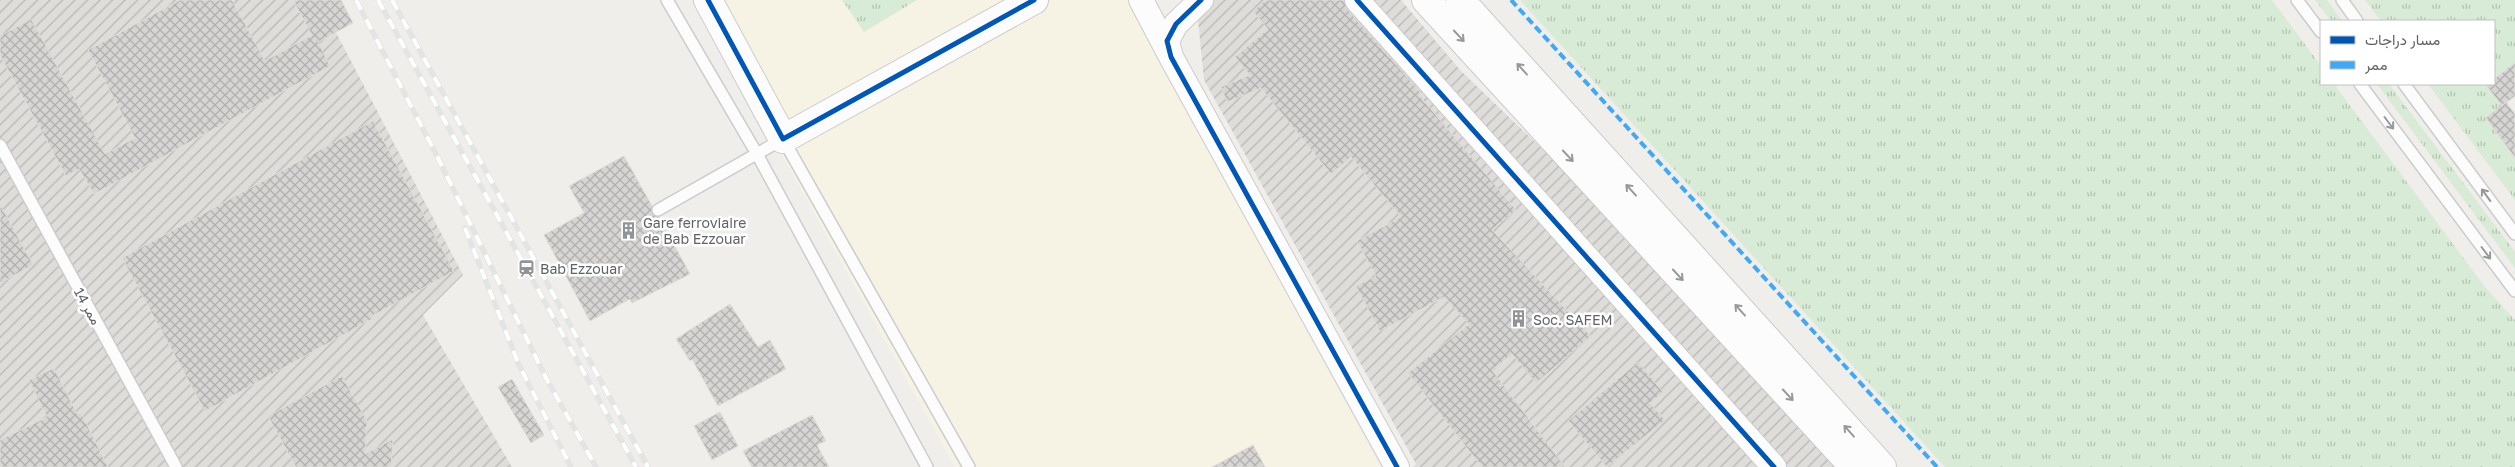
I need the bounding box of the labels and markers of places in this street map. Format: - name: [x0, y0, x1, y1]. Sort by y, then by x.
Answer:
- place label: Gare ferroviaire de Bab Ezzouar: [643, 214, 746, 247]
- building icon: Gare ferroviaire de Bab Ezzouar: [619, 220, 639, 240]
- station icon: Bab Ezzouar: [516, 258, 536, 278]
- place label: Bab Ezzouar: [540, 260, 623, 277]
- building icon: Soc. SAFEM: [1509, 309, 1529, 329]
- place label: Soc. SAFEM: [1533, 311, 1613, 328]

